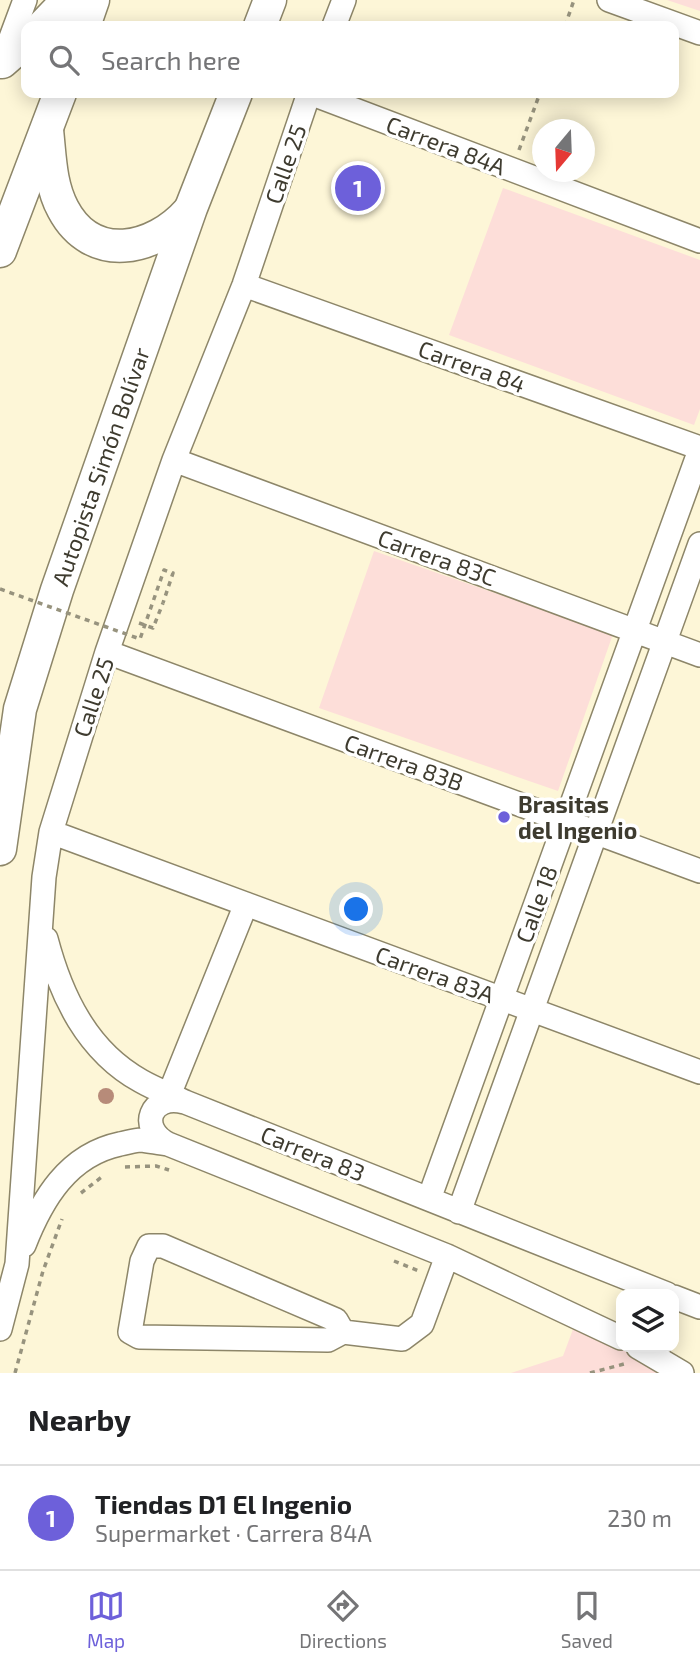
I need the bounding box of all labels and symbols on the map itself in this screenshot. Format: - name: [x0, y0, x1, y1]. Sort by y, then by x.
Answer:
- street label: Carrera 84A: [382, 109, 510, 181]
- north arrow: [532, 119, 595, 182]
- street label: Calle 25: [258, 121, 312, 207]
- pin: 1: [335, 162, 381, 214]
- street label: Carrera 84: [415, 334, 529, 398]
- street label: Autopista Simón Bolívar: [46, 343, 155, 589]
- street label: Carrera 83C: [374, 523, 500, 591]
- street label: Calle 25: [67, 654, 119, 740]
- street label: Carrera 83B: [341, 728, 467, 796]
- place label: Brasitas del Ingenio: [518, 790, 637, 844]
- marker: Brasitas del Ingenio: [496, 809, 512, 825]
- street label: Calle 18: [509, 862, 563, 946]
- your location: [339, 892, 373, 926]
- street label: Carrera 83A: [372, 940, 499, 1009]
- street label: Carrera 83: [257, 1119, 369, 1187]

